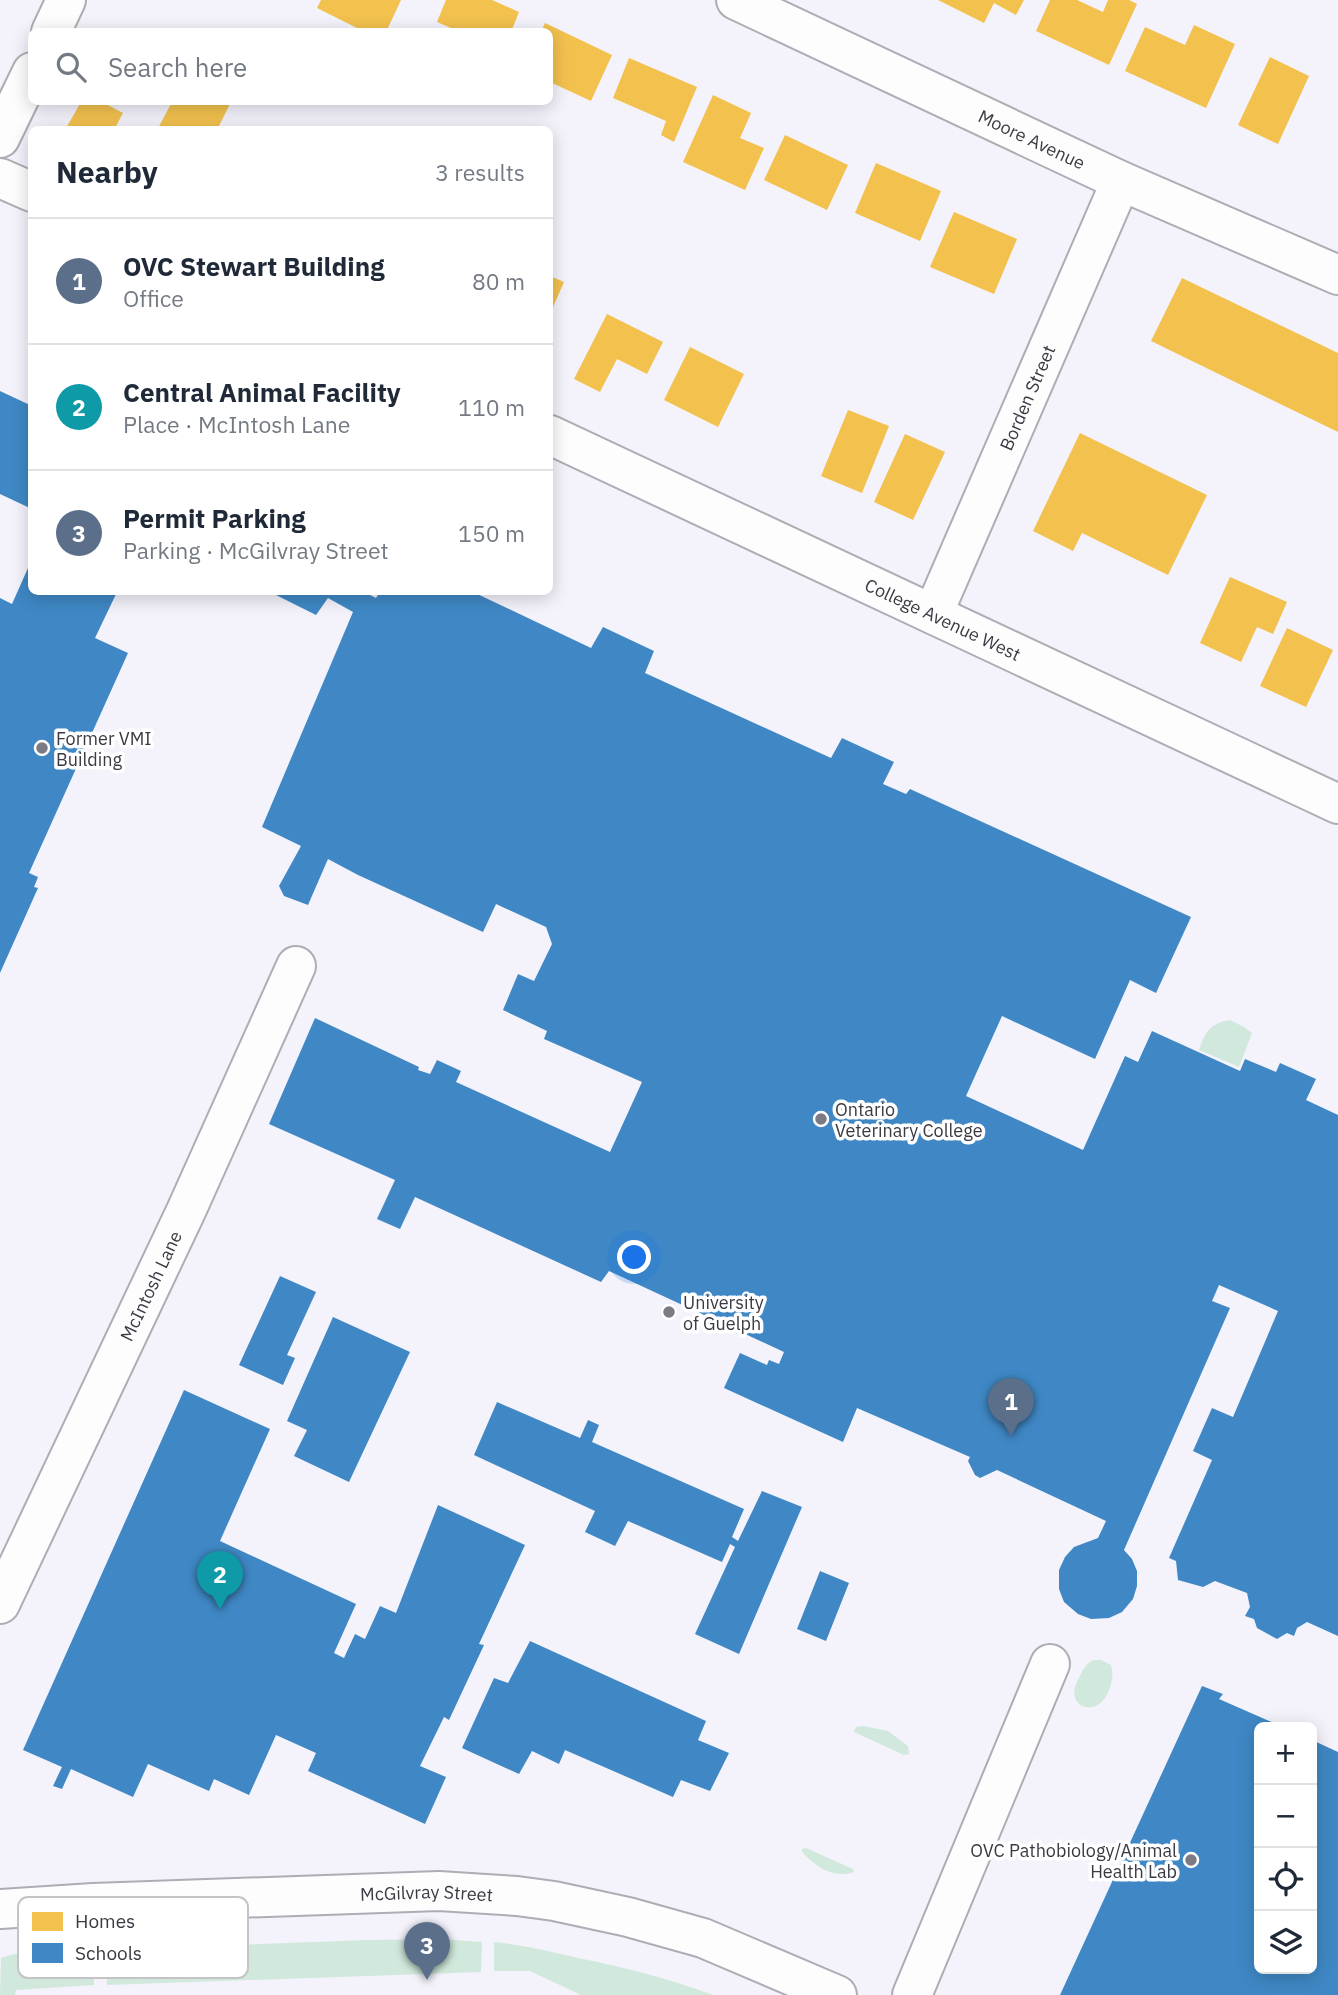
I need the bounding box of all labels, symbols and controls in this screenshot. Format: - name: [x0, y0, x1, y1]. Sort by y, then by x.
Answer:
- search box: [28, 28, 553, 105]
- icon: search: [52, 48, 90, 86]
- text: Search here: [108, 50, 247, 84]
- street label: Moore Avenue: [975, 104, 1089, 174]
- text: Nearby: [56, 152, 158, 191]
- text: 3 results: [435, 157, 525, 187]
- text: OVC Stewart Building: [123, 249, 385, 283]
- text: 1: [72, 266, 86, 296]
- text: 80 m: [472, 266, 525, 296]
- text: Office: [123, 283, 184, 313]
- street label: Borden Street: [994, 341, 1060, 454]
- text: Central Animal Facility: [123, 375, 401, 409]
- text: 2: [72, 392, 86, 422]
- text: 110 m: [458, 392, 525, 422]
- text: Place · McIntosh Lane: [123, 409, 350, 439]
- text: Permit Parking: [123, 501, 306, 535]
- text: 3: [72, 518, 86, 548]
- text: 150 m: [458, 518, 525, 548]
- text: Parking · McGilvray Street: [123, 535, 389, 565]
- street label: College Avenue West: [861, 573, 1025, 665]
- place label: Former VMI Building: [56, 727, 152, 771]
- marker: Former VMI Building: [34, 740, 50, 756]
- place label: Ontario Veterinary College: [835, 1098, 983, 1142]
- marker: Ontario Veterinary College: [813, 1111, 829, 1127]
- street label: McIntosh Lane: [115, 1227, 187, 1345]
- your location: [617, 1240, 651, 1274]
- place label: University of Guelph: [683, 1291, 764, 1335]
- marker: University of Guelph: [661, 1304, 677, 1320]
- pin: 1: [988, 1378, 1034, 1436]
- pin: 2: [197, 1551, 243, 1609]
- map controls: [1254, 1722, 1317, 1974]
- button: +: [1254, 1722, 1317, 1785]
- button: −: [1254, 1785, 1317, 1848]
- place label: OVC Pathobiology/Animal Health Lab: [970, 1839, 1177, 1883]
- button: locate: [1254, 1848, 1317, 1911]
- marker: OVC Pathobiology/Animal Health Lab: [1183, 1852, 1199, 1868]
- street label: McGilvray Street: [360, 1879, 494, 1906]
- legend: [18, 1897, 248, 1978]
- text: Homes: [75, 1909, 135, 1933]
- button: layers: [1254, 1911, 1317, 1974]
- pin: 3: [404, 1922, 450, 1980]
- text: Schools: [75, 1941, 142, 1965]

